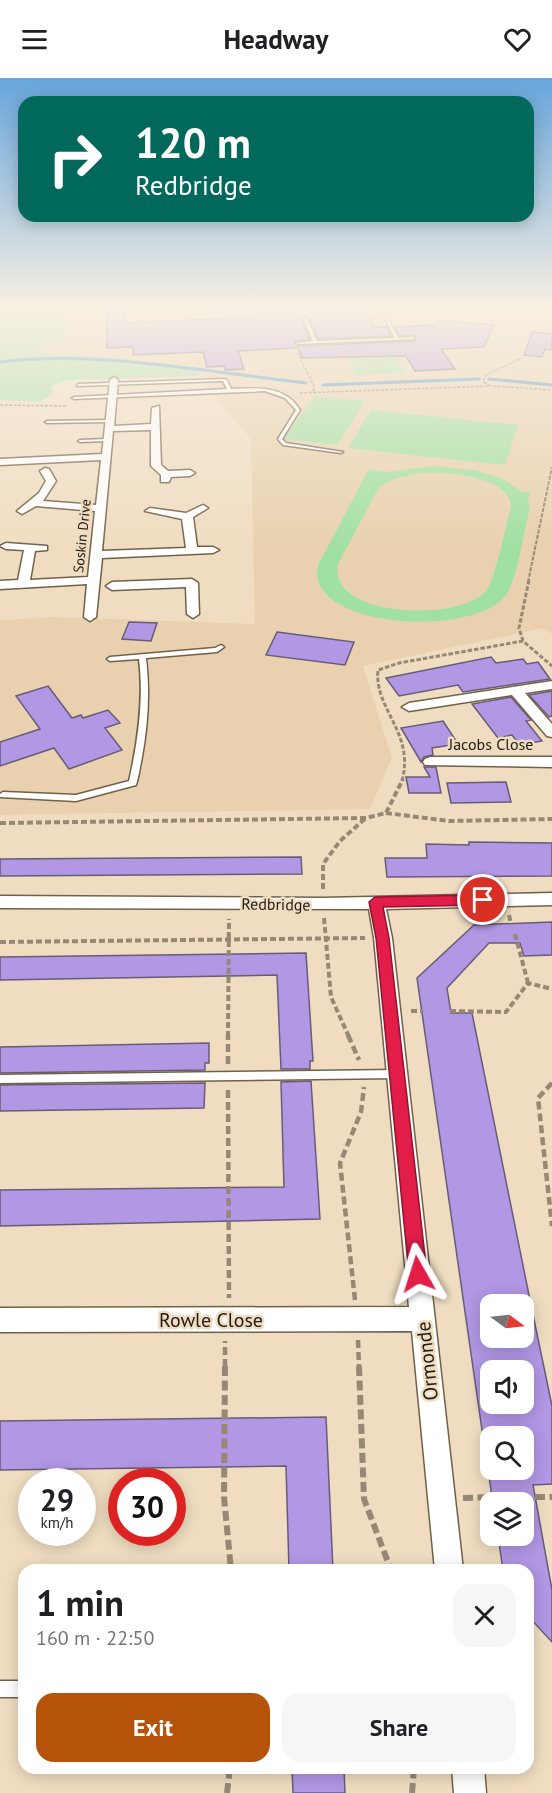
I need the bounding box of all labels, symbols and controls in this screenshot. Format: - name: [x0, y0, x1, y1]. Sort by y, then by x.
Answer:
- text: Headway: [223, 22, 329, 56]
- icon: menu: [18, 23, 51, 56]
- icon: heart: [501, 23, 534, 56]
- text: 120 m: [135, 115, 251, 170]
- icon: right: [36, 120, 114, 198]
- text: Redbridge: [135, 168, 252, 202]
- street label: Soskin Drive: [69, 498, 95, 574]
- street label: Jacobs Close: [448, 734, 533, 754]
- pin: [457, 874, 508, 925]
- icon: arrive: [466, 883, 499, 916]
- street label: Redbridge: [241, 893, 311, 915]
- position arrow: [386, 1242, 450, 1306]
- north arrow: [480, 1294, 534, 1348]
- map controls: [480, 1294, 534, 1546]
- street label: Rowle Close: [159, 1307, 263, 1333]
- street label: Ormonde: [410, 1320, 444, 1402]
- button: sound: [480, 1360, 534, 1414]
- button: search: [480, 1426, 534, 1480]
- speed limit sign: 30: [108, 1468, 186, 1546]
- text: 29: [40, 1480, 74, 1519]
- button: layers: [480, 1492, 534, 1546]
- text: km/h: [41, 1513, 73, 1532]
- text: 1 min: [36, 1579, 124, 1626]
- button: close: [453, 1584, 516, 1647]
- text: 160 m · 22:50: [36, 1625, 154, 1651]
- button: Exit: [36, 1693, 270, 1762]
- button: Share: [282, 1693, 516, 1762]

